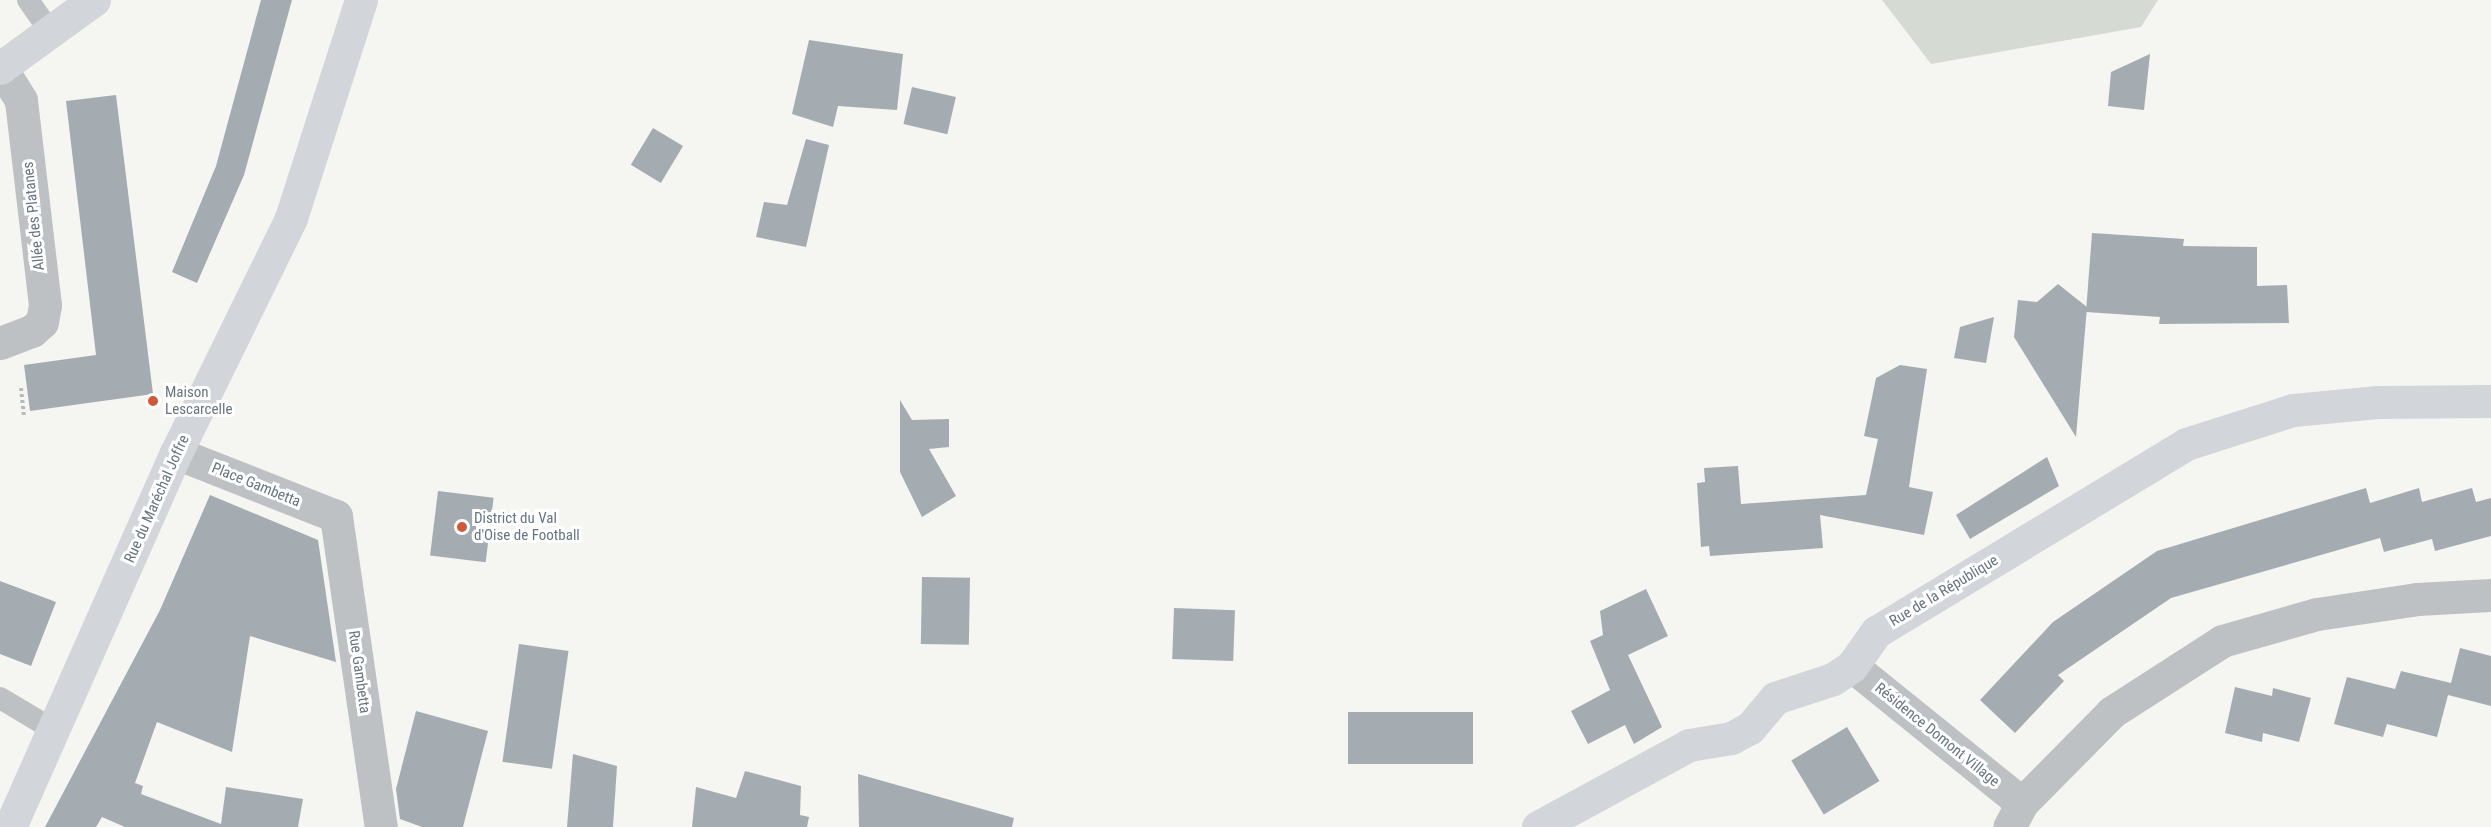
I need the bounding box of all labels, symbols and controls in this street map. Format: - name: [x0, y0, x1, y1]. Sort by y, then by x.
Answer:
- street label: Allée des Platanes: [19, 161, 49, 271]
- place label: Maison Lescarcelle: [165, 383, 232, 418]
- marker: Maison Lescarcelle: [146, 394, 160, 408]
- street label: Rue du Maréchal Joffre: [121, 432, 193, 566]
- street label: Place Gambetta: [209, 459, 303, 511]
- place label: District du Val d'Oise de Football: [474, 509, 580, 544]
- marker: District du Val d'Oise de Football: [455, 520, 469, 534]
- street label: Rue de la République: [1886, 552, 2002, 630]
- street label: Rue Gambetta: [344, 629, 374, 715]
- street label: Résidence Domont Village: [1871, 679, 2003, 791]

